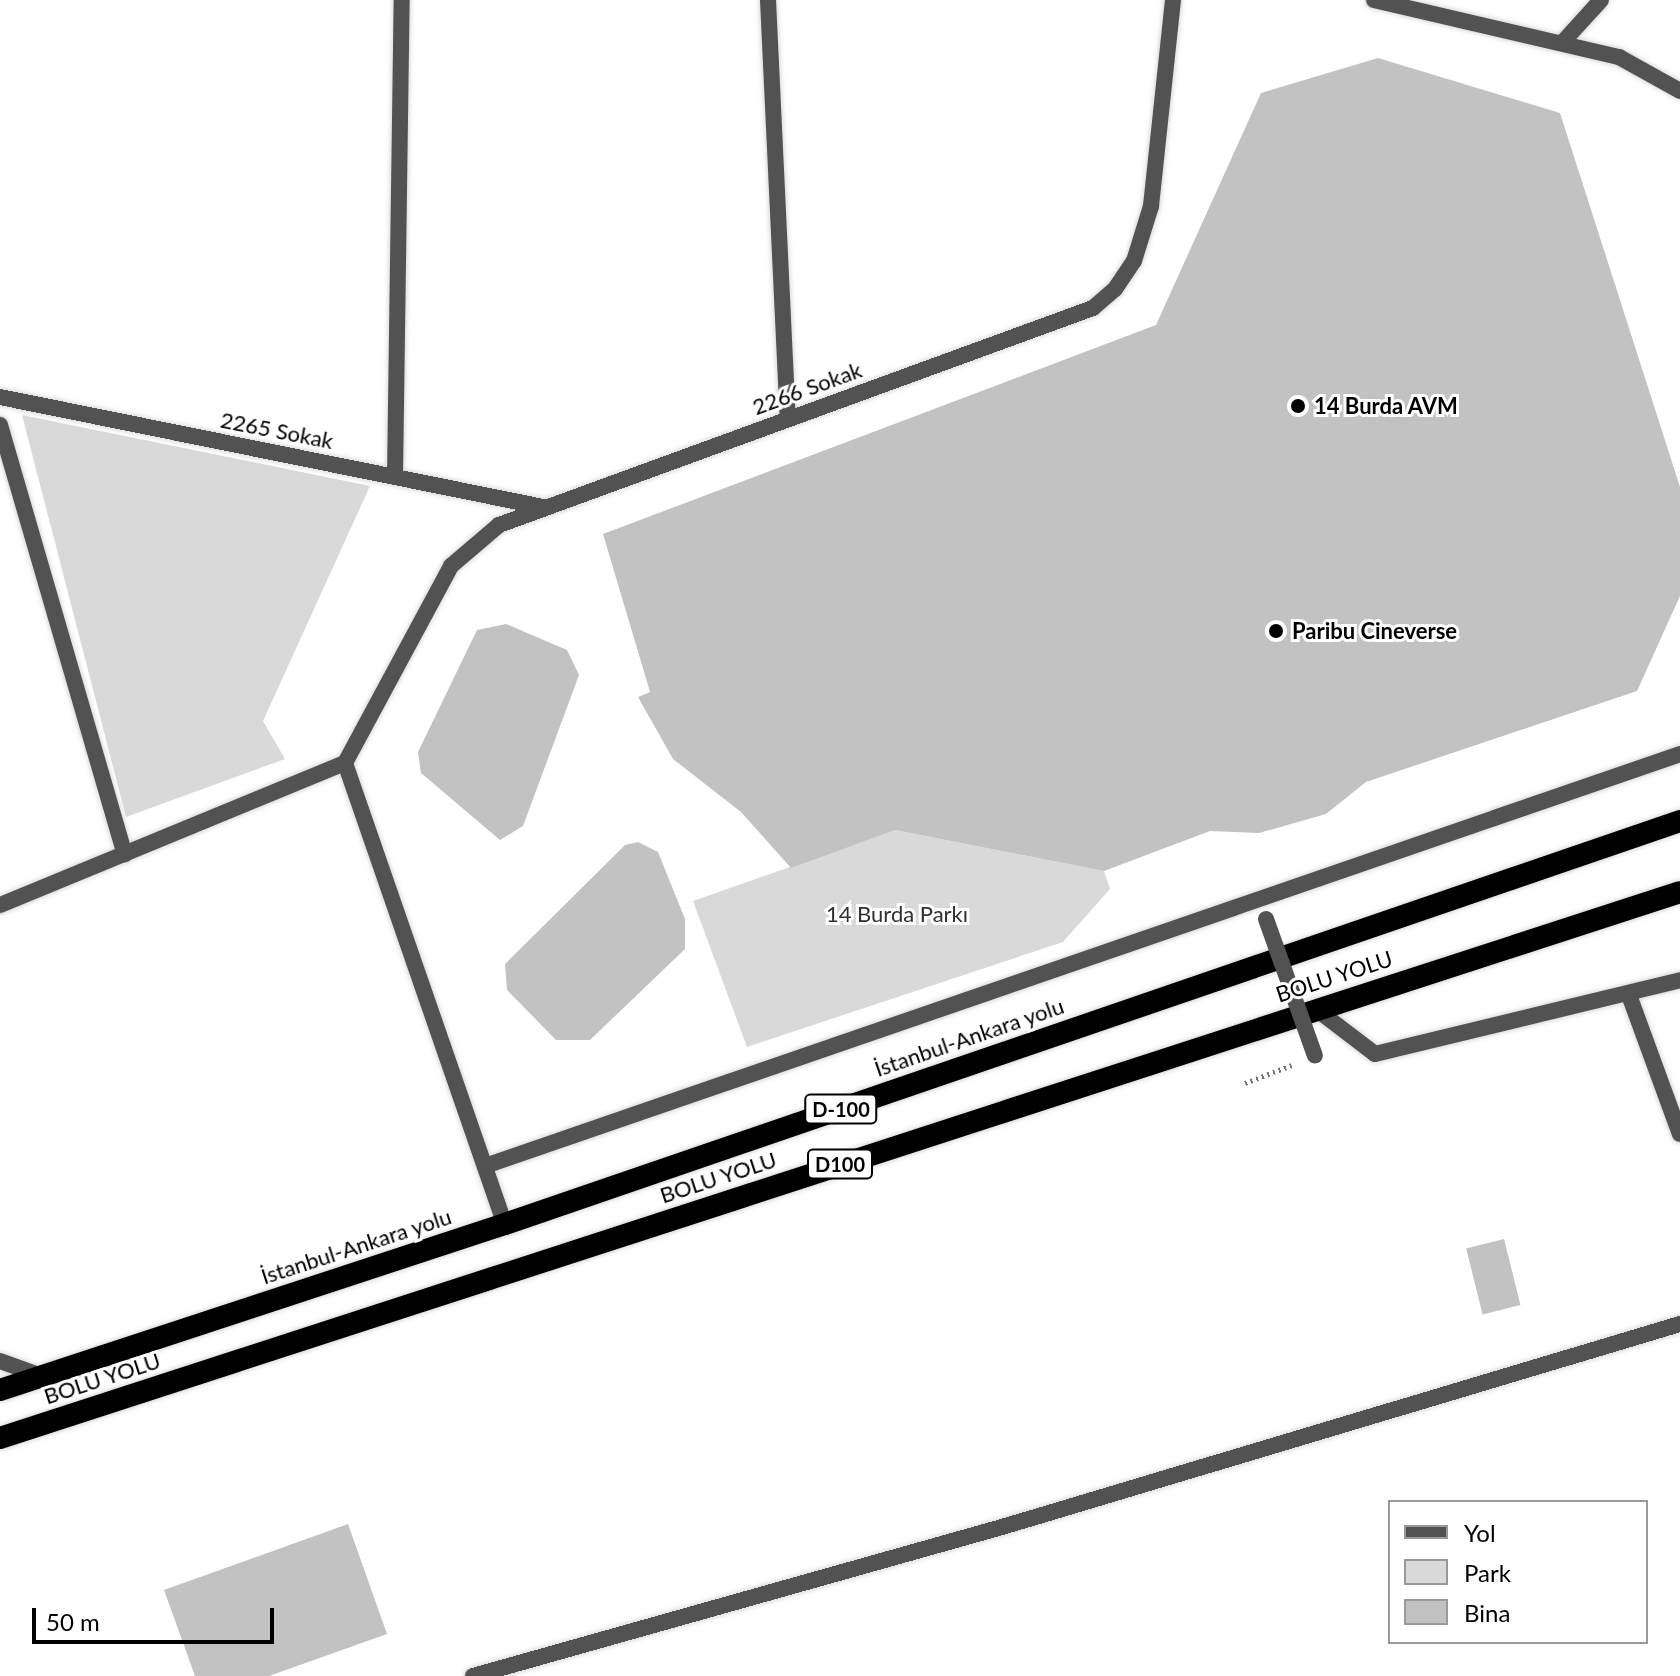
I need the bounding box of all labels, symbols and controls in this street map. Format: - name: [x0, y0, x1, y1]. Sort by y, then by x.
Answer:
- street label: 2266 Sokak: [749, 356, 865, 420]
- place label: 14 Burda AVM: [1314, 393, 1459, 419]
- marker: 14 Burda AVM: [1289, 397, 1307, 415]
- street label: 2265 Sokak: [218, 406, 336, 454]
- place label: Paribu Cineverse: [1292, 618, 1457, 644]
- marker: Paribu Cineverse: [1267, 622, 1285, 640]
- park label: 14 Burda Parkı: [826, 901, 968, 927]
- street label: BOLU YOLU: [1272, 945, 1396, 1007]
- street label: İstanbul-Ankara yolu: [871, 992, 1067, 1082]
- road number: D-100: [803, 1093, 879, 1125]
- street label: BOLU YOLU: [656, 1146, 780, 1208]
- road number: D100: [806, 1148, 874, 1180]
- street label: İstanbul-Ankara yolu: [257, 1203, 455, 1289]
- street label: BOLU YOLU: [40, 1347, 164, 1409]
- legend: [1388, 1500, 1648, 1644]
- text: Yol: [1464, 1518, 1496, 1547]
- text: Park: [1464, 1558, 1511, 1587]
- scale bar: [36, 1592, 278, 1642]
- text: Bina: [1464, 1598, 1510, 1627]
- text: 50 m: [46, 1607, 100, 1636]

